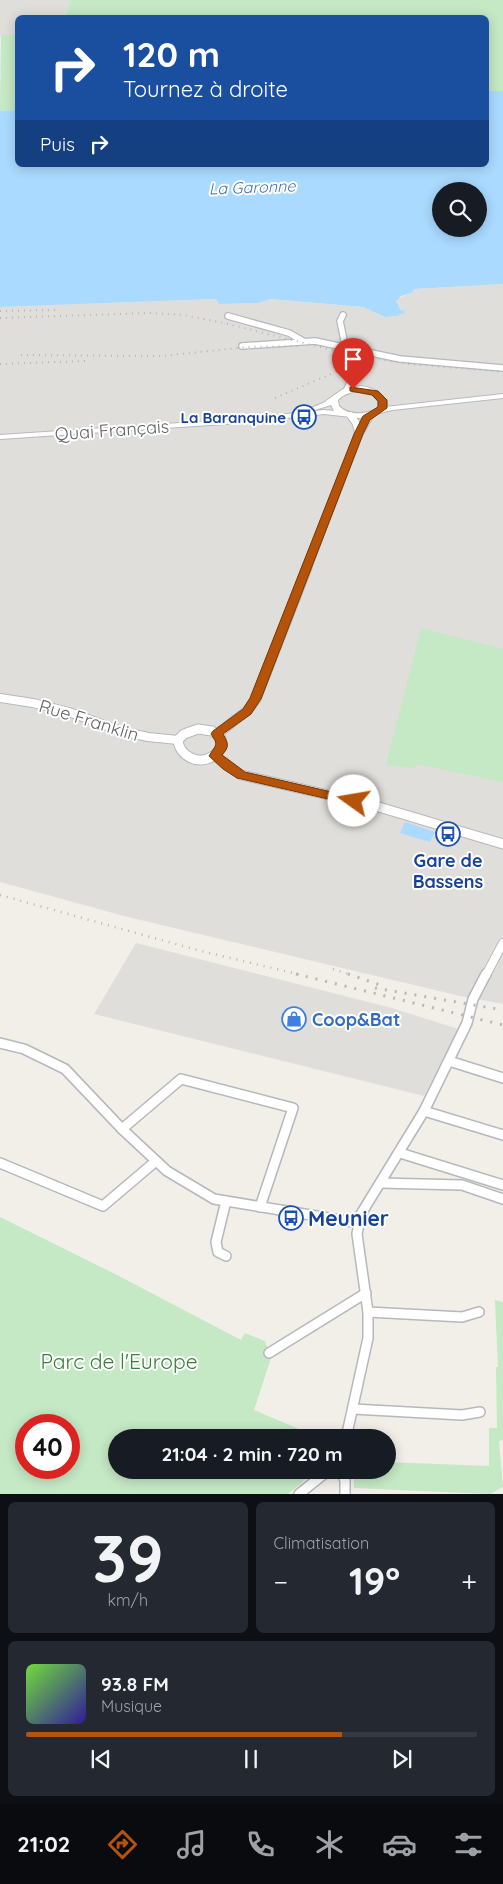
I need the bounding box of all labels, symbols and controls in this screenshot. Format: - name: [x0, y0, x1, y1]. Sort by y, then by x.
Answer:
- text: 120 m: [123, 32, 220, 76]
- icon: right: [40, 35, 105, 100]
- text: Tournez à droite: [123, 75, 288, 103]
- icon: right: [85, 130, 113, 158]
- text: Puis: [40, 132, 75, 156]
- water label: La Garonne: [208, 175, 297, 199]
- map controls: [432, 182, 487, 237]
- button: search: [432, 182, 487, 237]
- pin: [332, 338, 374, 389]
- icon: arrive: [339, 345, 367, 373]
- bus stop icon: La Baranquine: [291, 404, 317, 430]
- place label: La Baranquine: [180, 408, 286, 427]
- street label: Quai Français: [54, 415, 170, 445]
- street label: Rue Franklin: [36, 694, 142, 746]
- position arrow: [327, 774, 379, 826]
- bus stop icon: Gare de Bassens: [435, 821, 461, 847]
- place label: Gare de Bassens: [413, 849, 484, 893]
- shop icon: Coop&Bat: [281, 1006, 307, 1032]
- place label: Coop&Bat: [312, 1008, 400, 1031]
- bus stop icon: Meunier: [278, 1205, 304, 1231]
- place label: Meunier: [308, 1205, 389, 1231]
- park label: Parc de l'Europe: [40, 1348, 198, 1374]
- speed limit sign: 40: [15, 1414, 80, 1479]
- text: 21:04 · 2 min · 720 m: [161, 1442, 343, 1466]
- text: 39: [92, 1517, 164, 1598]
- text: Climatisation: [274, 1533, 369, 1553]
- text: 19°: [349, 1557, 400, 1605]
- text: −: [274, 1564, 288, 1599]
- text: +: [461, 1564, 477, 1599]
- text: km/h: [107, 1590, 148, 1610]
- text: 93.8 FM: [101, 1672, 169, 1696]
- text: Musique: [101, 1696, 162, 1716]
- icon: previous: [87, 1745, 115, 1773]
- icon: pause: [237, 1745, 265, 1773]
- icon: next: [388, 1745, 416, 1773]
- icon: directions: [105, 1827, 140, 1862]
- icon: music: [174, 1827, 209, 1862]
- icon: phone: [243, 1827, 278, 1862]
- icon: climate: [312, 1827, 347, 1862]
- icon: car: [382, 1827, 417, 1862]
- icon: filters: [451, 1827, 486, 1862]
- text: 21:02: [17, 1830, 70, 1858]

